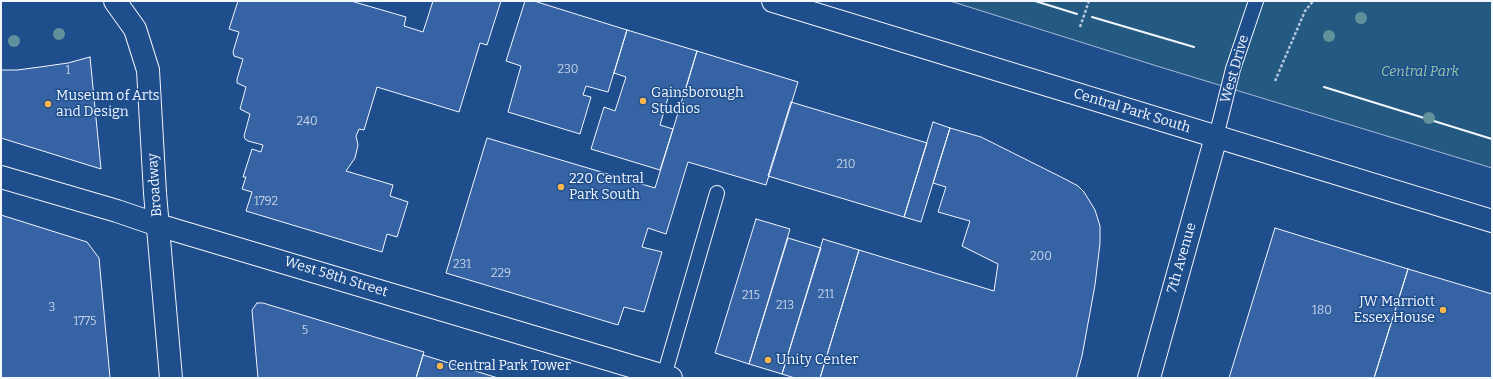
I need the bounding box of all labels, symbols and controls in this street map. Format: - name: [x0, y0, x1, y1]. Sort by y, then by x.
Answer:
- street label: West Drive: [1217, 33, 1253, 105]
- house number: 230: [557, 63, 579, 77]
- house number: 1: [66, 64, 70, 78]
- park label: Central Park: [1381, 64, 1459, 80]
- place label: Gainsborough Studios: [651, 85, 744, 118]
- street label: Central Park South: [1072, 85, 1192, 137]
- place label: Museum of Arts and Design: [56, 88, 160, 120]
- marker: Gainsborough Studios: [638, 96, 648, 106]
- marker: Museum of Arts and Design: [43, 99, 53, 109]
- house number: 240: [296, 115, 318, 129]
- street label: Broadway: [144, 153, 166, 217]
- house number: 210: [836, 158, 856, 172]
- place label: 220 Central Park South: [569, 171, 644, 204]
- marker: 220 Central Park South: [556, 182, 566, 192]
- house number: 1792: [254, 195, 278, 209]
- street label: 7th Avenue: [1164, 221, 1200, 295]
- house number: 200: [1030, 250, 1052, 264]
- street label: West 58th Street: [282, 253, 390, 301]
- house number: 231: [453, 258, 471, 272]
- house number: 229: [491, 267, 511, 281]
- house number: 211: [818, 288, 834, 302]
- house number: 215: [742, 289, 760, 303]
- place label: JW Marriott Essex House: [1353, 294, 1435, 326]
- house number: 213: [776, 299, 794, 313]
- house number: 3: [49, 301, 55, 315]
- house number: 180: [1312, 304, 1332, 318]
- marker: JW Marriott Essex House: [1438, 305, 1448, 315]
- house number: 1775: [73, 315, 97, 329]
- house number: 5: [302, 324, 308, 338]
- place label: Unity Center: [776, 352, 859, 368]
- marker: Unity Center: [763, 355, 773, 365]
- place label: Central Park Tower: [448, 358, 571, 374]
- marker: Central Park Tower: [435, 361, 445, 371]

